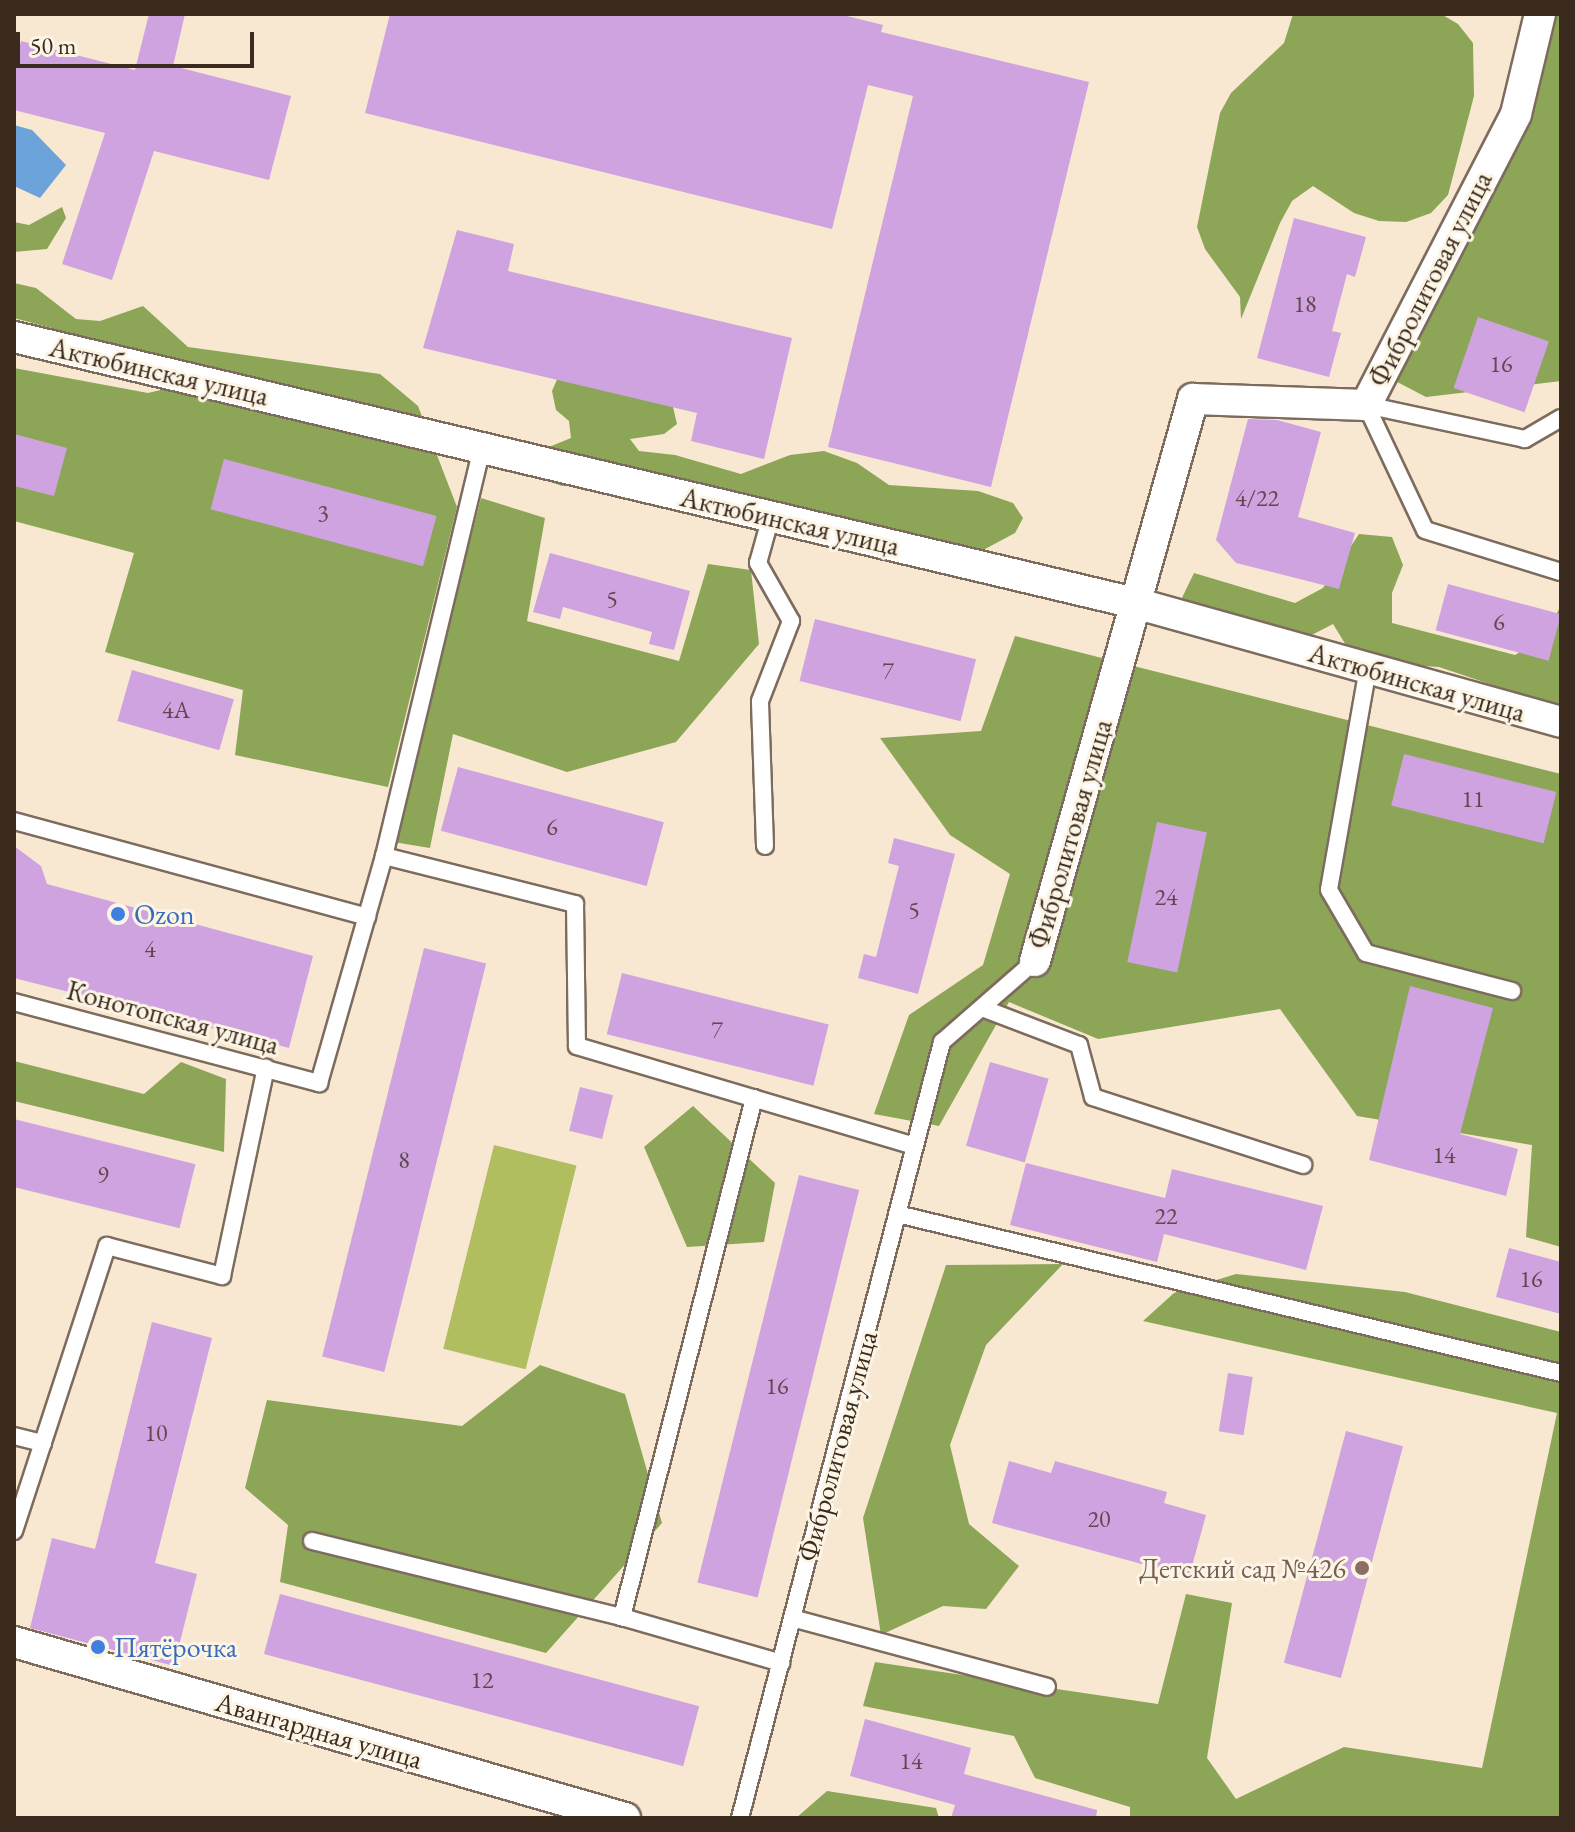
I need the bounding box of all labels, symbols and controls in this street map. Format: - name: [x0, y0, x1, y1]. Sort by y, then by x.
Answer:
- scale bar: [20, 16, 258, 66]
- text: 50 m: [30, 30, 77, 61]
- street label: Фибролитовая улица: [1361, 166, 1499, 392]
- house number: 18: [1293, 290, 1317, 318]
- street label: Актюбинская улица: [46, 329, 272, 413]
- house number: 16: [1489, 350, 1513, 378]
- street label: Актюбинская улица: [677, 479, 903, 563]
- house number: 4/22: [1235, 484, 1279, 512]
- house number: 3: [317, 499, 329, 527]
- house number: 5: [606, 585, 618, 613]
- house number: 6: [1493, 608, 1505, 636]
- street label: Актюбинская улица: [1305, 635, 1529, 729]
- house number: 7: [882, 657, 894, 685]
- house number: 4А: [162, 696, 190, 724]
- street label: Фибролитовая улица: [1021, 715, 1119, 953]
- house number: 11: [1461, 785, 1485, 813]
- house number: 6: [546, 813, 558, 841]
- house number: 24: [1154, 883, 1178, 911]
- house number: 5: [908, 896, 920, 924]
- place label: Ozon: [134, 897, 195, 931]
- marker: Ozon: [109, 905, 127, 923]
- house number: 4: [144, 935, 156, 963]
- street label: Конотопская улица: [63, 973, 283, 1061]
- house number: 7: [711, 1016, 723, 1044]
- house number: 14: [1432, 1141, 1456, 1169]
- house number: 8: [398, 1146, 410, 1174]
- house number: 9: [97, 1161, 109, 1189]
- house number: 22: [1154, 1202, 1178, 1230]
- house number: 16: [1519, 1265, 1543, 1293]
- street label: Фибролитовая улица: [790, 1327, 884, 1565]
- house number: 16: [765, 1372, 789, 1400]
- house number: 10: [144, 1419, 168, 1447]
- house number: 20: [1087, 1505, 1111, 1533]
- place label: Детский сад №426: [1139, 1551, 1346, 1585]
- marker: Детский сад №426: [1353, 1559, 1371, 1577]
- place label: Пятёрочка: [114, 1630, 237, 1664]
- marker: Пятёрочка: [89, 1638, 107, 1656]
- house number: 12: [470, 1666, 494, 1694]
- street label: Авангардная улица: [212, 1684, 426, 1776]
- house number: 14: [899, 1747, 923, 1775]

